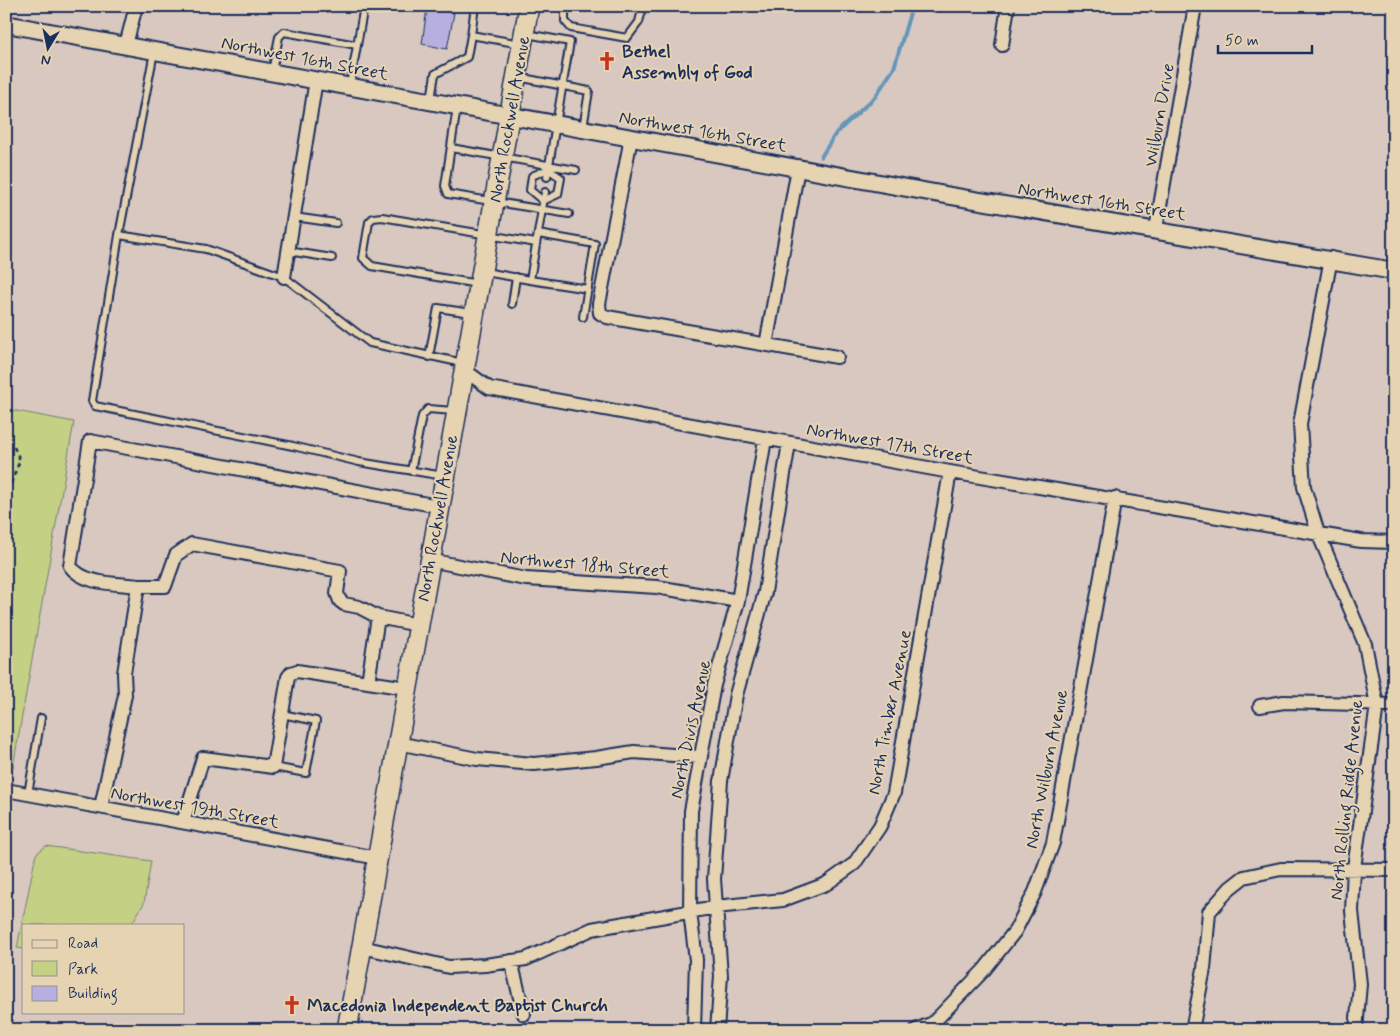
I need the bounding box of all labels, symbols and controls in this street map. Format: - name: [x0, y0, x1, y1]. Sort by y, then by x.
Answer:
- north arrow: [22, 22, 72, 72]
- scale bar: [1218, 22, 1311, 54]
- street label: Northwest 16th Street: [219, 31, 391, 87]
- text: 50 m: [1225, 31, 1259, 51]
- street label: North Rockwell Avenue: [484, 34, 536, 204]
- place label: Bethel Assembly of God: [622, 40, 753, 85]
- text: N: [40, 50, 52, 69]
- church icon: Bethel Assembly of God: [596, 50, 618, 72]
- street label: Wilburn Drive: [1139, 62, 1181, 169]
- street label: Northwest 16th Street: [617, 105, 789, 159]
- street label: Northwest 16th Street: [1016, 177, 1188, 227]
- street label: Northwest 17th Street: [805, 417, 976, 471]
- street label: North Rockwell Avenue: [412, 433, 464, 603]
- street label: Northwest 18th Street: [499, 546, 671, 584]
- street label: North Timber Avenue: [862, 628, 918, 797]
- street label: North Divis Avenue: [665, 658, 717, 801]
- street label: North Wilburn Avenue: [1020, 687, 1074, 851]
- street label: North Rolling Ridge Avenue: [1325, 699, 1371, 902]
- street label: Northwest 19th Street: [109, 781, 281, 835]
- legend: [22, 924, 185, 1014]
- text: Road: [68, 934, 98, 954]
- text: Park: [68, 960, 98, 980]
- text: Building: [68, 984, 118, 1005]
- church icon: Macedonia Independent Baptist Church: [281, 994, 303, 1016]
- place label: Macedonia Independent Baptist Church: [307, 994, 608, 1018]

